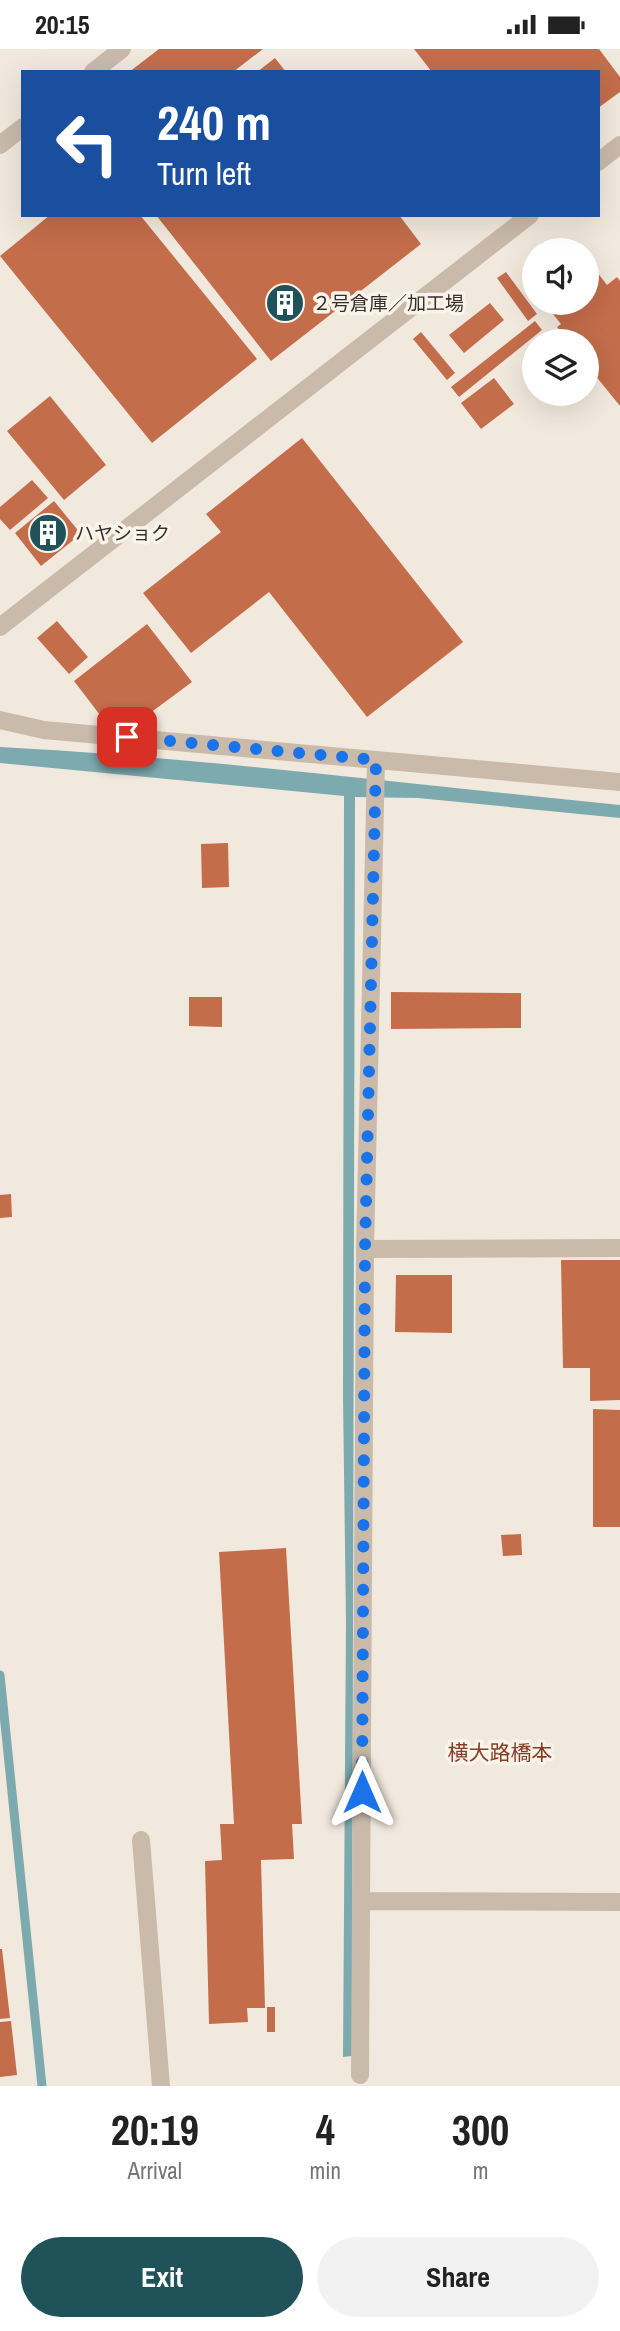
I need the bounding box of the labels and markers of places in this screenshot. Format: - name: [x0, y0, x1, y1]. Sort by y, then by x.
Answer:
- building icon: ２号倉庫／加工場: [264, 282, 306, 324]
- place label: ２号倉庫／加工場: [312, 290, 464, 316]
- building icon: ハヤショク: [27, 512, 69, 554]
- place label: ハヤショク: [75, 520, 170, 546]
- pin: [97, 707, 157, 767]

